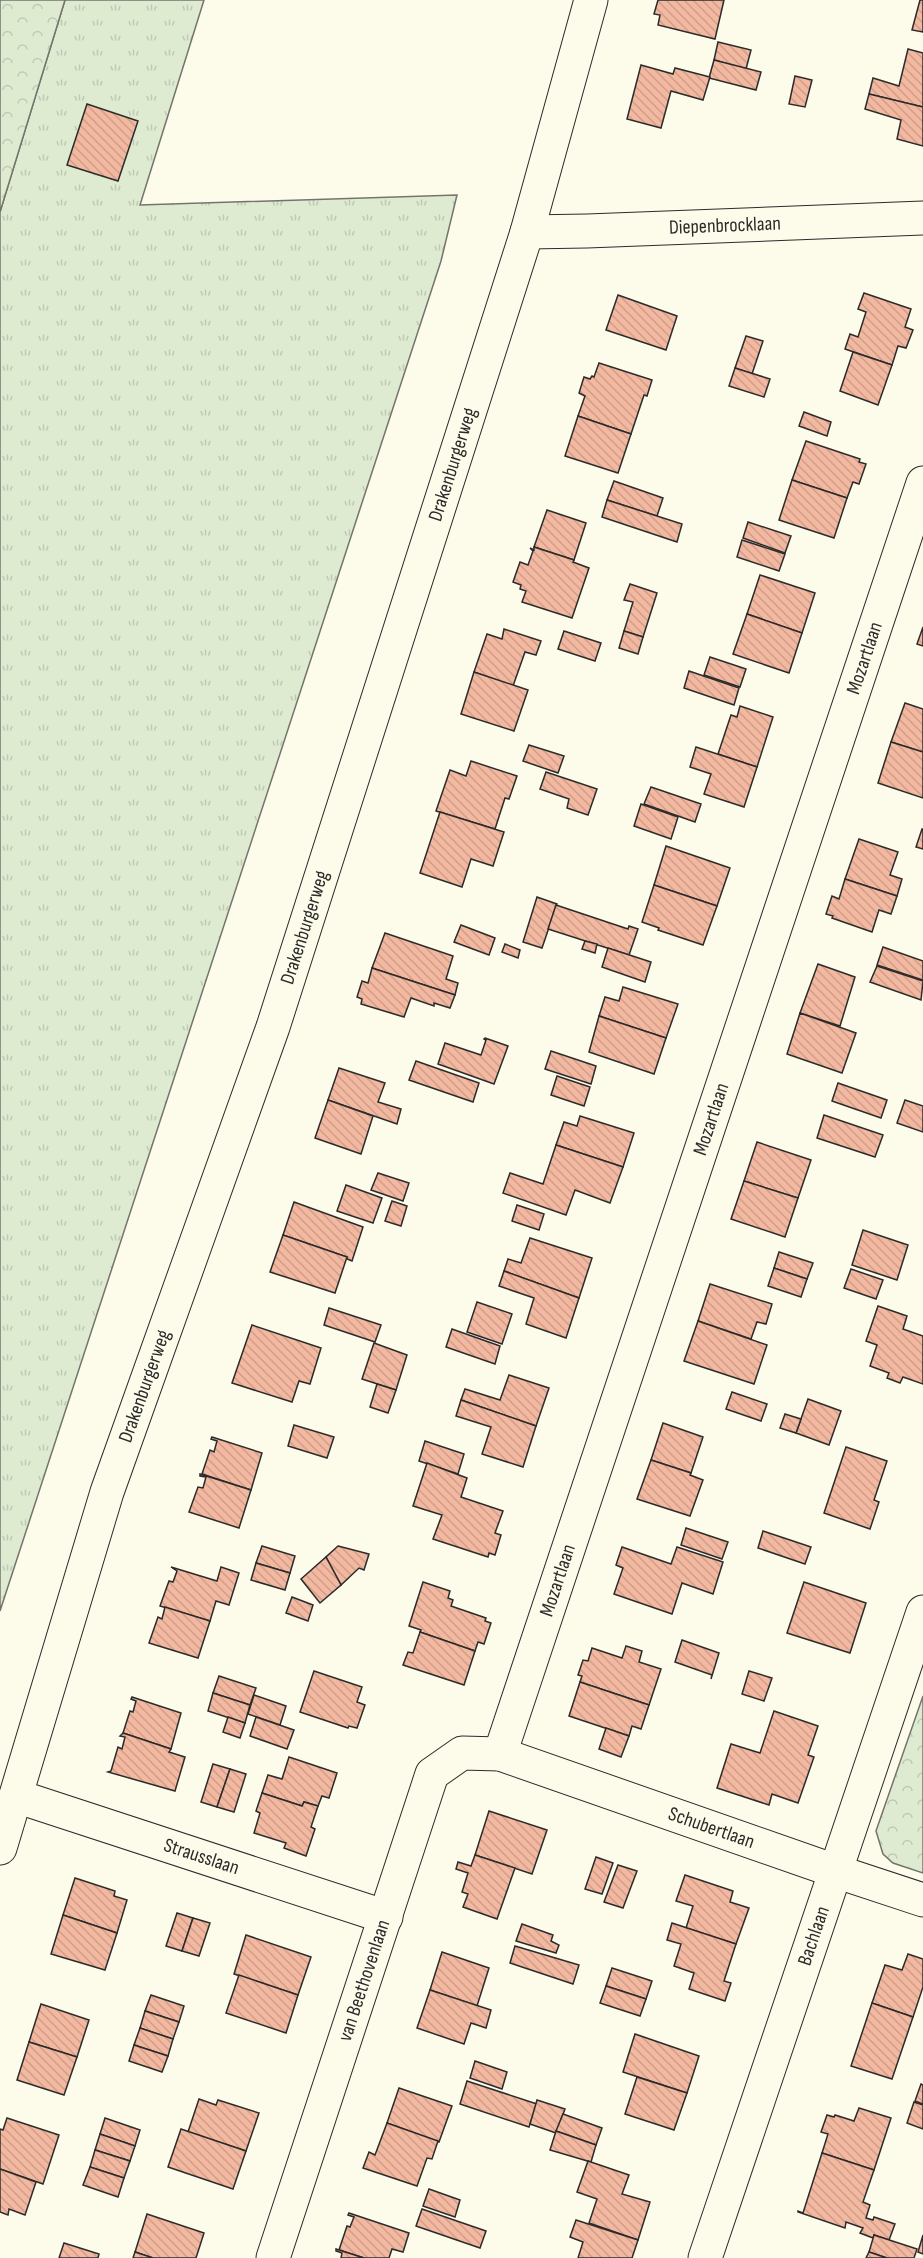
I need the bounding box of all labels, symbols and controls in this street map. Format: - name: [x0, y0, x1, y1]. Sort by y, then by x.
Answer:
- street label: Diepenbrocklaan: [669, 212, 781, 240]
- street label: Drakenburgerweg: [423, 405, 482, 524]
- street label: Mozartlaan: [842, 619, 888, 697]
- street label: Drakenburgerweg: [275, 868, 334, 987]
- street label: Mozartlaan: [688, 1080, 734, 1158]
- street label: Drakenburgerweg: [114, 1327, 176, 1446]
- street label: Mozartlaan: [535, 1541, 581, 1620]
- street label: Schubertlaan: [665, 1802, 758, 1854]
- street label: Strausslaan: [161, 1833, 242, 1880]
- street label: Bachlaan: [793, 1903, 835, 1969]
- street label: van Beethovenlaan: [333, 1917, 395, 2044]

